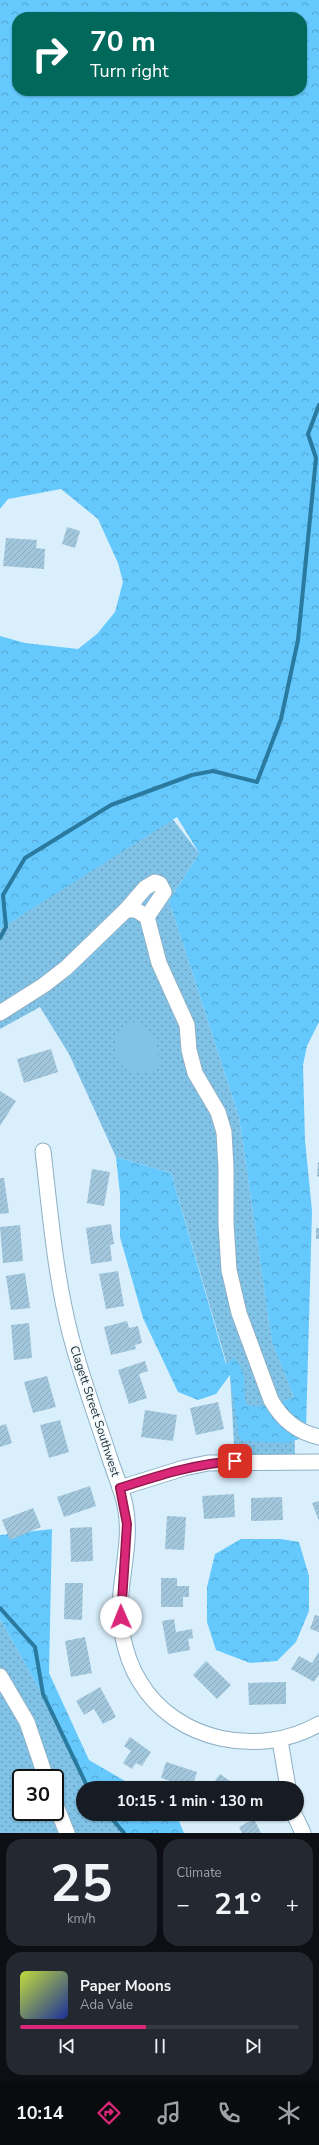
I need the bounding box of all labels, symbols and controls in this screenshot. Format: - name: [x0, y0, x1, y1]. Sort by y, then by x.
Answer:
- text: 70 m: [90, 23, 156, 61]
- icon: right: [24, 28, 76, 80]
- text: Turn right: [90, 59, 169, 83]
- street label: Clagett Street Southwest: [66, 1344, 124, 1479]
- pin: [218, 1444, 252, 1478]
- icon: arrive: [224, 1450, 246, 1472]
- position arrow: [100, 1596, 142, 1638]
- speed limit sign: 30: [12, 1769, 64, 1821]
- text: 10:15 · 1 min · 130 m: [117, 1791, 263, 1811]
- text: 25: [50, 1848, 112, 1919]
- text: Climate: [177, 1864, 222, 1882]
- text: 21°: [214, 1884, 261, 1925]
- text: −: [177, 1890, 190, 1920]
- text: +: [286, 1890, 299, 1920]
- text: km/h: [67, 1910, 96, 1928]
- text: Paper Moons: [80, 1976, 171, 1996]
- text: Ada Vale: [80, 1996, 133, 2014]
- icon: previous: [56, 2035, 78, 2057]
- icon: pause: [149, 2035, 171, 2057]
- icon: next: [242, 2035, 264, 2057]
- icon: directions: [95, 2099, 123, 2127]
- icon: music: [155, 2099, 183, 2127]
- icon: phone: [215, 2099, 243, 2127]
- icon: climate: [275, 2099, 303, 2127]
- text: 10:14: [16, 2101, 64, 2125]

